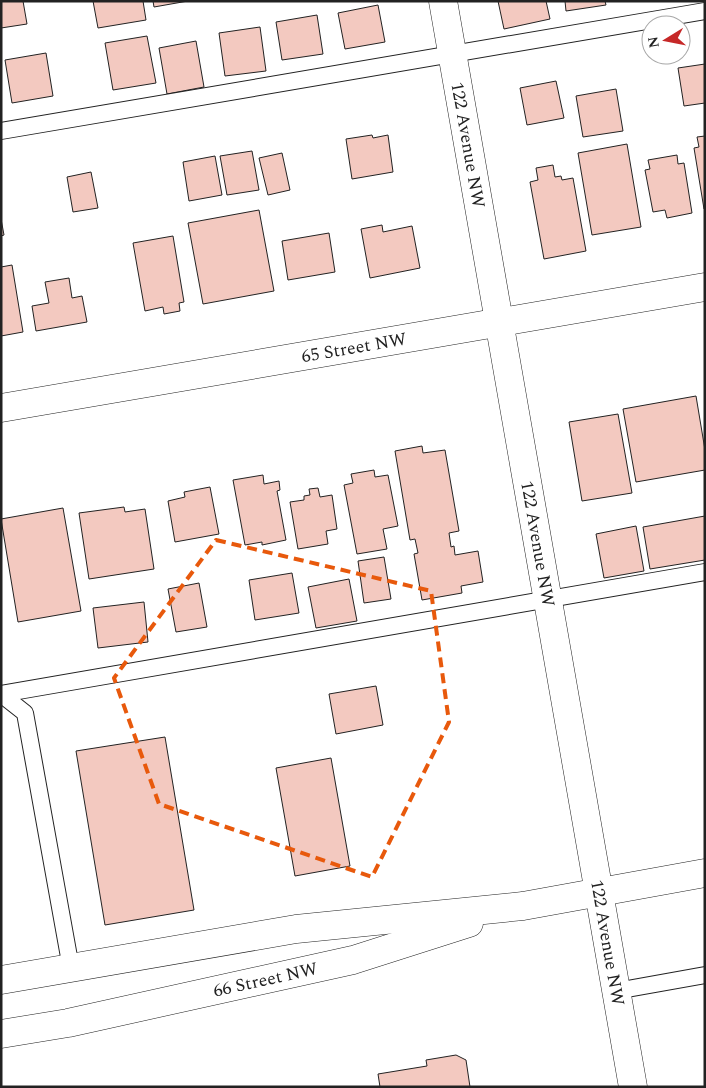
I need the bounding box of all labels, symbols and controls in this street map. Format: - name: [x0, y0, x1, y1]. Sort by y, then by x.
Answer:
- north arrow: [641, 15, 691, 65]
- text: N: [642, 35, 665, 50]
- street label: 122 Avenue NW: [443, 80, 492, 210]
- street label: 65 Street NW: [299, 325, 409, 370]
- street label: 122 Avenue NW: [513, 479, 562, 609]
- street label: 122 Avenue NW: [583, 878, 632, 1008]
- street label: 66 Street NW: [211, 955, 321, 1005]

